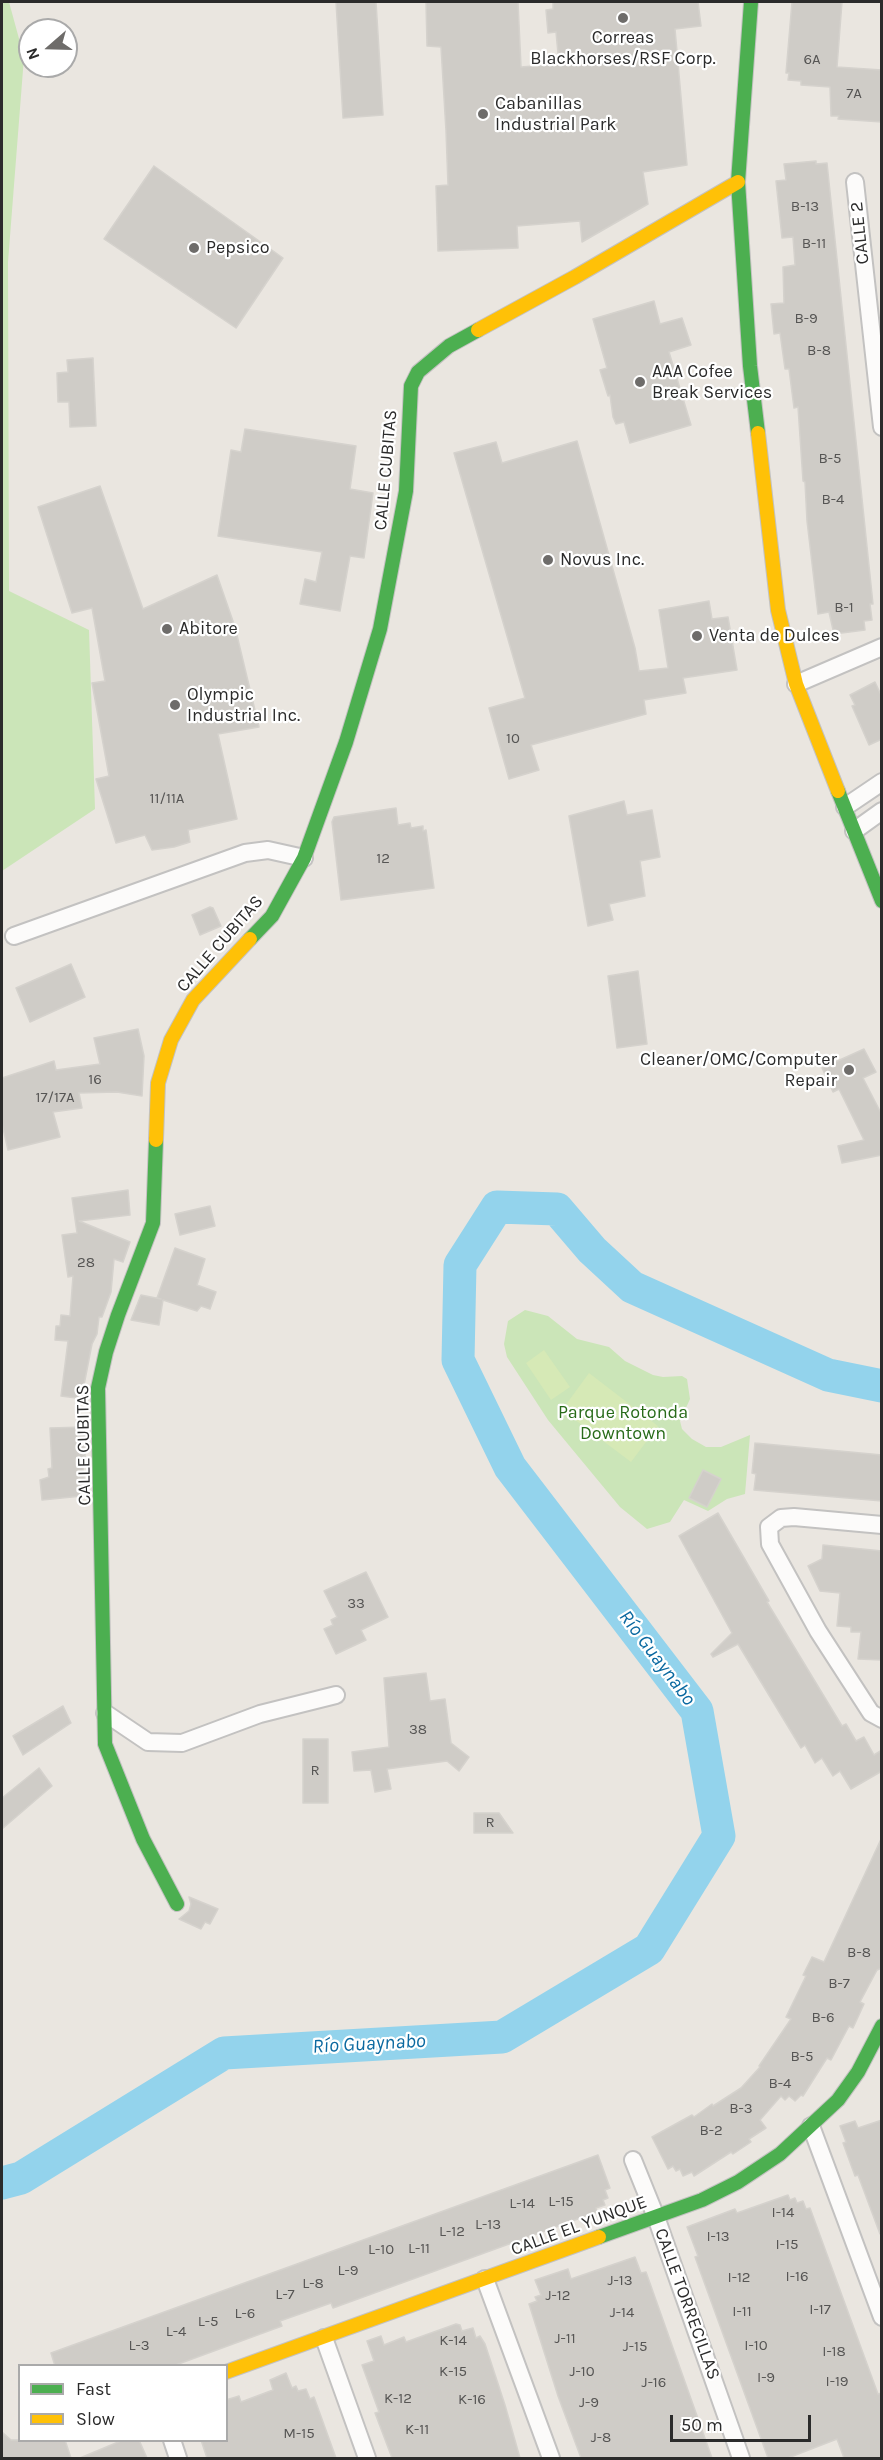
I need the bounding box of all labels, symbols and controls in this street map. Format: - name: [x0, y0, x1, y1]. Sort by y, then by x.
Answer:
- marker: Correas Blackhorses/RSF Corp.: [616, 11, 630, 25]
- north arrow: [18, 18, 78, 78]
- place label: Correas Blackhorses/RSF Corp.: [530, 27, 716, 70]
- text: N: [22, 45, 43, 62]
- house number: 6A: [803, 51, 821, 69]
- house number: 7A: [846, 85, 862, 103]
- place label: Cabanillas Industrial Park: [495, 93, 616, 136]
- marker: Cabanillas Industrial Park: [476, 107, 490, 121]
- house number: B-13: [791, 198, 819, 216]
- street label: CALLE 2: [846, 201, 874, 265]
- house number: B-11: [802, 235, 826, 253]
- place label: Pepsico: [206, 237, 270, 259]
- marker: Pepsico: [187, 241, 201, 255]
- house number: B-9: [794, 310, 818, 328]
- house number: B-8: [807, 342, 831, 360]
- place label: AAA Cofee Break Services: [652, 361, 772, 404]
- marker: AAA Cofee Break Services: [633, 375, 647, 389]
- street label: CALLE CUBITAS: [370, 409, 402, 531]
- house number: B-5: [818, 450, 842, 468]
- house number: B-4: [822, 491, 844, 509]
- place label: Novus Inc.: [560, 549, 644, 571]
- marker: Novus Inc.: [541, 553, 555, 567]
- house number: B-1: [834, 599, 854, 617]
- place label: Abitore: [179, 618, 238, 640]
- marker: Abitore: [160, 622, 174, 636]
- place label: Venta de Dulces: [709, 625, 840, 647]
- marker: Venta de Dulces: [690, 629, 704, 643]
- place label: Olympic Industrial Inc.: [187, 684, 300, 726]
- marker: Olympic Industrial Inc.: [168, 698, 182, 712]
- house number: 10: [506, 730, 520, 748]
- house number: 11/11A: [150, 790, 184, 808]
- house number: 12: [376, 850, 390, 868]
- street label: CALLE CUBITAS: [172, 891, 268, 997]
- place label: Cleaner/OMC/Computer Repair: [640, 1049, 837, 1092]
- marker: Cleaner/OMC/Computer Repair: [842, 1063, 856, 1077]
- house number: 16: [88, 1071, 102, 1089]
- house number: 17/17A: [35, 1089, 75, 1107]
- house number: 28: [77, 1254, 95, 1272]
- street label: CALLE CUBITAS: [72, 1384, 96, 1506]
- park label: Parque Rotonda Downtown: [558, 1402, 688, 1444]
- house number: 33: [347, 1595, 365, 1613]
- water label: Río Guaynabo: [613, 1606, 701, 1710]
- house number: 38: [409, 1721, 427, 1739]
- house number: R: [310, 1762, 320, 1780]
- house number: R: [485, 1814, 495, 1832]
- house number: B-8: [847, 1944, 871, 1962]
- house number: B-7: [828, 1975, 850, 1993]
- house number: B-6: [811, 2009, 835, 2027]
- water label: Río Guaynabo: [312, 2029, 426, 2059]
- house number: B-5: [790, 2048, 814, 2066]
- house number: B-4: [769, 2075, 791, 2093]
- house number: B-3: [729, 2100, 753, 2118]
- house number: B-2: [699, 2122, 723, 2140]
- street label: CALLE EL YUNQUE: [508, 2191, 650, 2261]
- house number: L-15: [548, 2193, 574, 2211]
- house number: L-14: [509, 2195, 535, 2213]
- house number: I-14: [772, 2204, 794, 2222]
- house number: L-13: [475, 2216, 501, 2234]
- house number: L-12: [439, 2223, 465, 2241]
- street label: CALLE TORRECILLAS: [650, 2225, 724, 2383]
- house number: I-13: [706, 2228, 730, 2246]
- house number: I-15: [776, 2236, 798, 2254]
- house number: L-11: [408, 2240, 430, 2258]
- house number: L-10: [368, 2241, 394, 2259]
- house number: L-9: [338, 2262, 358, 2280]
- house number: I-16: [786, 2268, 808, 2286]
- house number: I-12: [727, 2269, 751, 2287]
- house number: J-13: [607, 2272, 633, 2290]
- house number: L-8: [302, 2275, 324, 2293]
- house number: L-7: [275, 2286, 295, 2304]
- house number: J-12: [546, 2287, 570, 2305]
- house number: I-17: [809, 2301, 831, 2319]
- house number: I-11: [732, 2303, 752, 2321]
- house number: J-14: [610, 2304, 634, 2322]
- house number: L-6: [235, 2305, 255, 2323]
- house number: L-5: [198, 2313, 218, 2331]
- house number: L-4: [166, 2323, 186, 2341]
- house number: J-11: [554, 2330, 576, 2348]
- house number: K-14: [439, 2332, 467, 2350]
- house number: L-3: [128, 2337, 150, 2355]
- house number: I-10: [744, 2337, 768, 2355]
- house number: J-15: [623, 2338, 647, 2356]
- house number: I-18: [822, 2343, 846, 2361]
- house number: K-15: [439, 2363, 467, 2381]
- house number: J-10: [569, 2363, 595, 2381]
- legend: [18, 2364, 228, 2442]
- house number: I-9: [757, 2369, 775, 2387]
- house number: I-19: [825, 2373, 849, 2391]
- house number: J-16: [642, 2374, 666, 2392]
- text: Fast: [76, 2378, 111, 2400]
- house number: K-12: [384, 2390, 412, 2408]
- house number: K-16: [458, 2391, 486, 2409]
- house number: J-9: [579, 2394, 599, 2412]
- scale bar: [673, 2403, 814, 2441]
- text: Slow: [76, 2408, 115, 2430]
- text: 50 m: [681, 2414, 723, 2436]
- house number: K-11: [405, 2421, 429, 2439]
- house number: M-15: [283, 2425, 315, 2443]
- house number: J-8: [591, 2429, 611, 2447]

